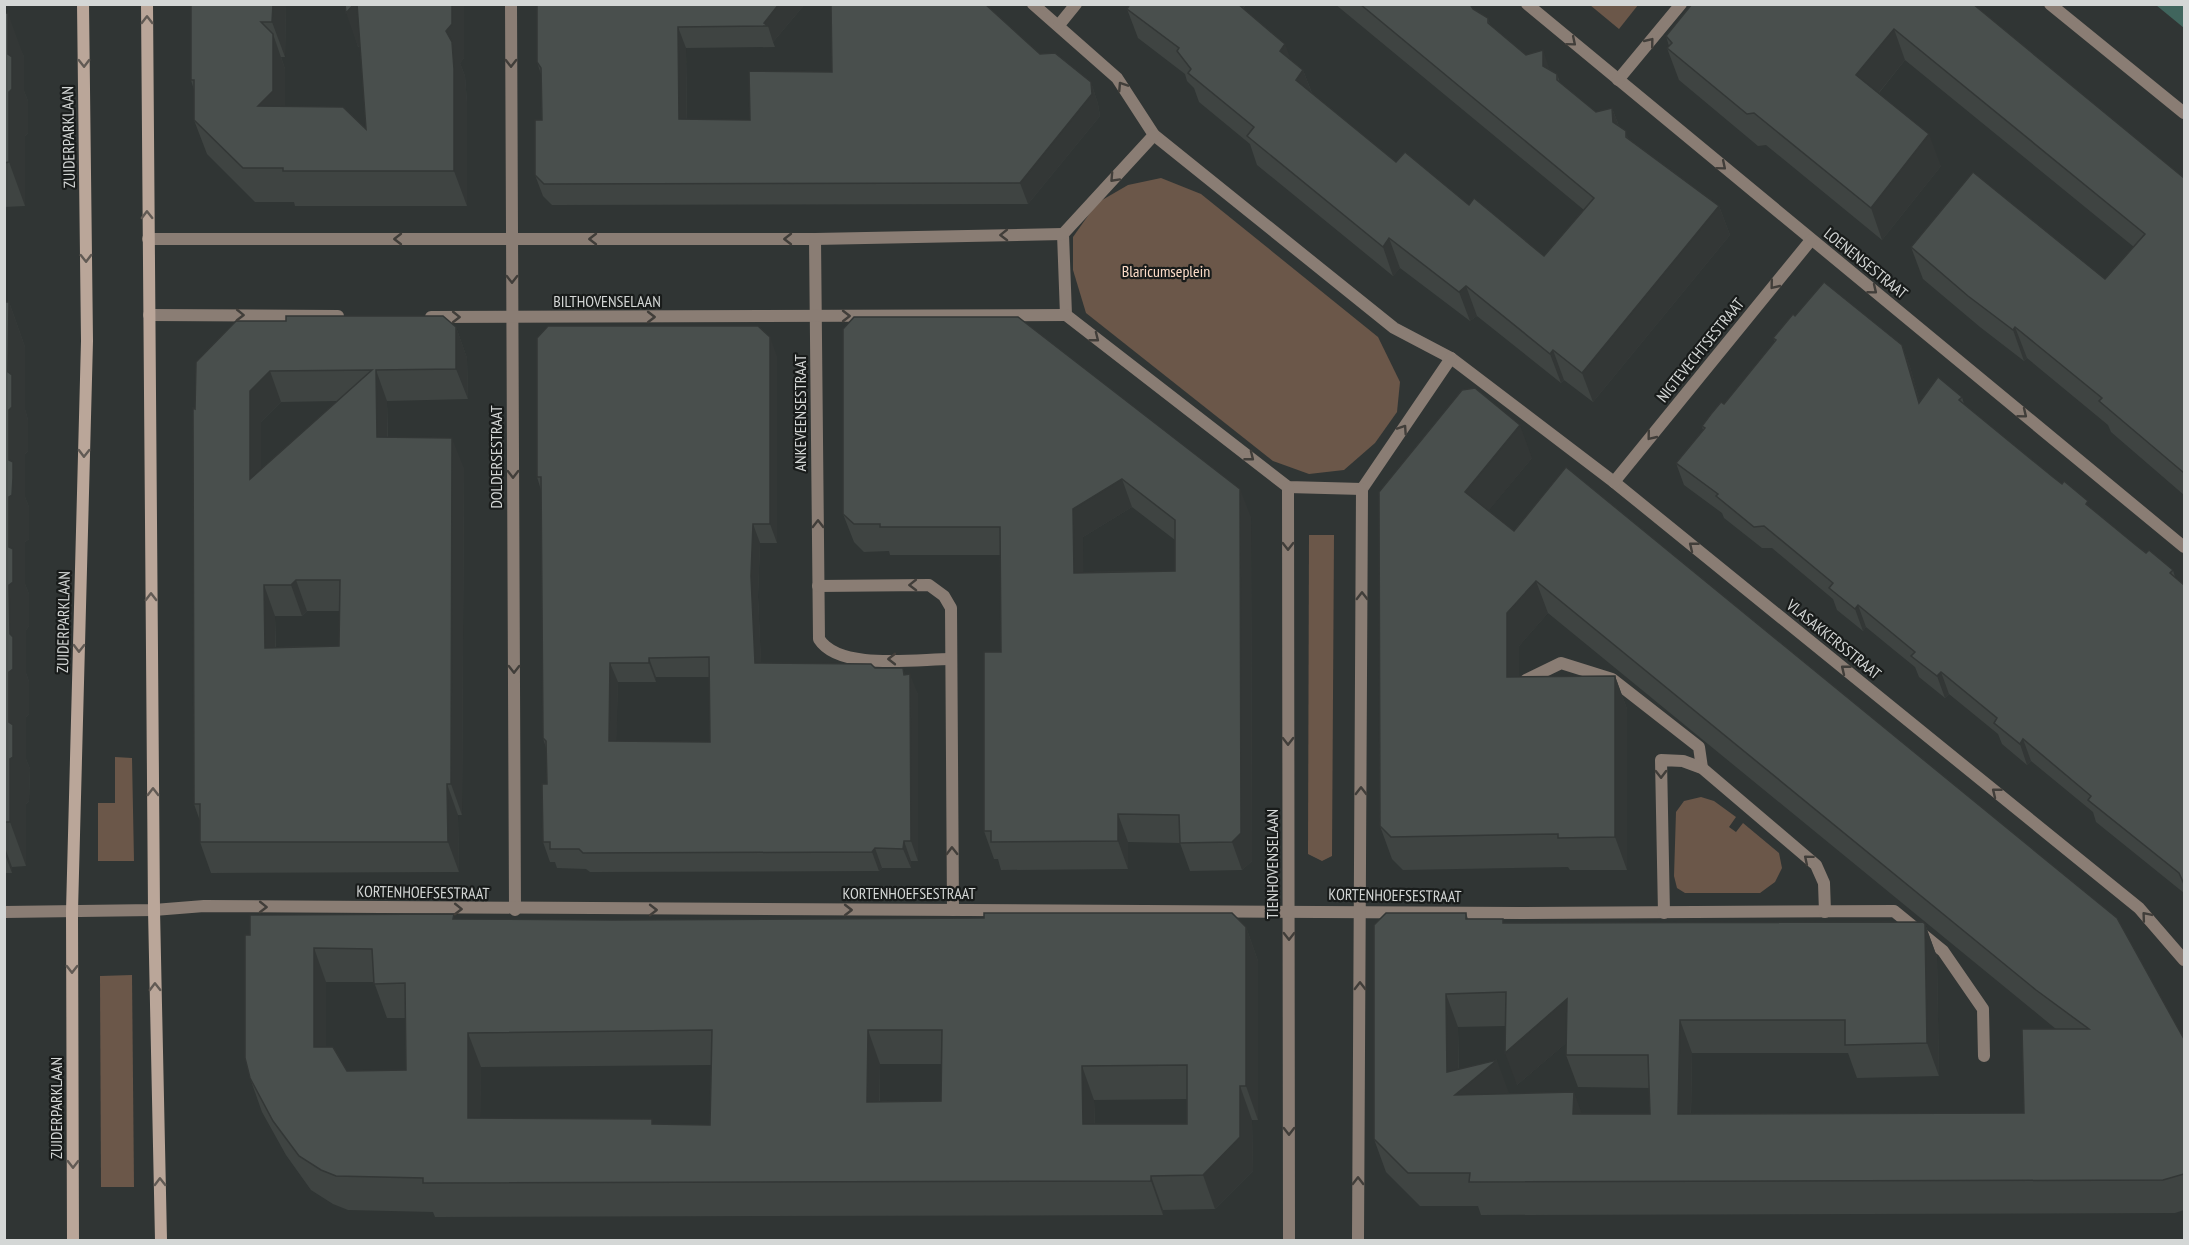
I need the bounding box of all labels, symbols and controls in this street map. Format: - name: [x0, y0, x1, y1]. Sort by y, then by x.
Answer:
- one-way arrow: [141, 15, 153, 24]
- one-way arrow: [1565, 35, 1576, 46]
- one-way arrow: [1642, 38, 1653, 49]
- one-way arrow: [78, 58, 90, 67]
- one-way arrow: [505, 58, 517, 67]
- one-way arrow: [1118, 82, 1129, 93]
- street label: ZUIDERPARKLAAN: [57, 86, 79, 188]
- one-way arrow: [1715, 159, 1726, 170]
- one-way arrow: [1110, 171, 1121, 182]
- one-way arrow: [141, 210, 154, 219]
- street label: LOENENSESTRAAT: [1820, 223, 1912, 303]
- one-way arrow: [1000, 229, 1009, 241]
- one-way arrow: [394, 233, 403, 245]
- one-way arrow: [589, 233, 598, 245]
- one-way arrow: [784, 233, 793, 245]
- one-way arrow: [80, 253, 92, 262]
- park label: Blaricumseplein: [1122, 261, 1210, 281]
- one-way arrow: [506, 274, 518, 283]
- one-way arrow: [1771, 278, 1782, 289]
- one-way arrow: [1866, 283, 1877, 294]
- street label: BILTHOVENSELAAN: [553, 291, 661, 311]
- street label: NIGTEVECHTSESTRAAT: [1652, 294, 1748, 406]
- one-way arrow: [236, 308, 245, 321]
- one-way arrow: [842, 310, 851, 322]
- one-way arrow: [452, 311, 461, 324]
- one-way arrow: [647, 311, 656, 324]
- one-way arrow: [1089, 331, 1100, 342]
- street label: ANKEVEENSESTRAAT: [790, 354, 810, 472]
- street label: DOLDERSESTRAAT: [486, 405, 506, 509]
- one-way arrow: [2016, 407, 2027, 418]
- one-way arrow: [1396, 424, 1407, 435]
- one-way arrow: [1648, 430, 1659, 441]
- one-way arrow: [78, 448, 90, 457]
- one-way arrow: [1243, 450, 1254, 461]
- one-way arrow: [507, 469, 519, 478]
- one-way arrow: [812, 520, 824, 529]
- one-way arrow: [1282, 541, 1294, 550]
- one-way arrow: [1689, 542, 1700, 553]
- street label: ZUIDERPARKLAAN: [52, 571, 74, 673]
- one-way arrow: [908, 579, 917, 591]
- one-way arrow: [1355, 591, 1368, 600]
- one-way arrow: [145, 593, 157, 602]
- street label: VLASAKKERSSTRAAT: [1782, 594, 1885, 683]
- one-way arrow: [73, 643, 85, 652]
- one-way arrow: [888, 653, 897, 666]
- one-way arrow: [507, 664, 520, 673]
- one-way arrow: [1840, 665, 1851, 676]
- one-way arrow: [1282, 736, 1294, 745]
- one-way arrow: [1655, 769, 1668, 778]
- one-way arrow: [1355, 786, 1367, 795]
- one-way arrow: [147, 788, 159, 797]
- one-way arrow: [1992, 788, 2003, 799]
- street label: TIENHOVENSELAAN: [1262, 809, 1282, 919]
- one-way arrow: [946, 847, 959, 856]
- one-way arrow: [1804, 855, 1815, 866]
- street label: KORTENHOEFSESTRAAT: [356, 881, 490, 903]
- street label: KORTENHOEFSESTRAAT: [842, 883, 976, 903]
- street label: KORTENHOEFSESTRAAT: [1328, 884, 1462, 906]
- one-way arrow: [258, 901, 267, 913]
- one-way arrow: [453, 903, 462, 915]
- one-way arrow: [648, 904, 657, 916]
- one-way arrow: [843, 904, 852, 916]
- one-way arrow: [2142, 912, 2153, 923]
- one-way arrow: [1283, 931, 1295, 940]
- one-way arrow: [66, 965, 78, 974]
- one-way arrow: [1354, 981, 1366, 990]
- one-way arrow: [149, 983, 162, 992]
- street label: ZUIDERPARKLAAN: [46, 1057, 66, 1159]
- one-way arrow: [1283, 1126, 1295, 1135]
- one-way arrow: [67, 1160, 79, 1169]
- one-way arrow: [1352, 1176, 1364, 1185]
- one-way arrow: [154, 1178, 166, 1187]

